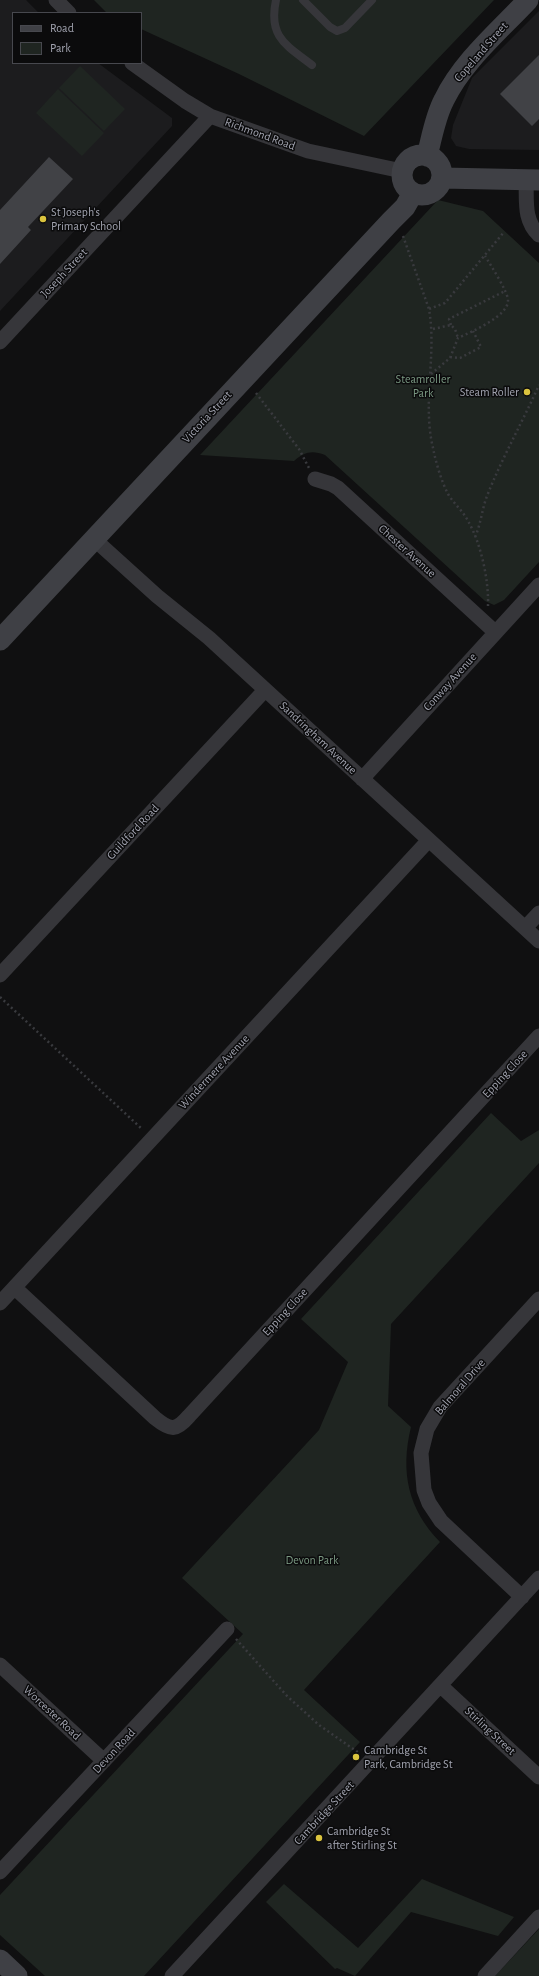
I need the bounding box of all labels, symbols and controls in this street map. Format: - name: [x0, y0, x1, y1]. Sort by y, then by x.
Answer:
- legend: [12, 12, 142, 64]
- street label: Copeland Street: [451, 19, 511, 85]
- text: Road: [50, 22, 74, 34]
- text: Park: [50, 42, 71, 54]
- street label: Richmond Road: [223, 115, 297, 153]
- place label: St Joseph's Primary School: [51, 205, 121, 233]
- marker: St Joseph's Primary School: [38, 214, 48, 224]
- street label: Joseph Street: [38, 245, 90, 301]
- park label: Steamroller Park: [396, 372, 450, 400]
- place label: Steam Roller: [460, 385, 519, 399]
- marker: Steam Roller: [522, 387, 532, 397]
- street label: Victoria Street: [179, 388, 235, 446]
- street label: Chester Avenue: [375, 521, 439, 581]
- street label: Conway Avenue: [420, 650, 480, 714]
- street label: Sandringham Avenue: [276, 699, 360, 777]
- street label: Guildford Road: [104, 801, 162, 863]
- street label: Windermere Avenue: [176, 1032, 252, 1112]
- street label: Epping Close: [479, 1047, 531, 1101]
- street label: Epping Close: [259, 1285, 311, 1339]
- street label: Balmoral Drive: [432, 1356, 488, 1418]
- park label: Devon Park: [286, 1553, 338, 1567]
- street label: Worcester Road: [20, 1683, 84, 1743]
- street label: Stirling Street: [462, 1704, 518, 1758]
- street label: Devon Road: [90, 1726, 138, 1776]
- place label: Cambridge St Park, Cambridge St: [364, 1743, 453, 1771]
- marker: Cambridge St Park, Cambridge St: [351, 1752, 361, 1762]
- street label: Cambridge Street: [291, 1778, 357, 1848]
- place label: Cambridge St after Stirling St: [327, 1824, 397, 1852]
- marker: Cambridge St after Stirling St: [314, 1833, 324, 1843]

